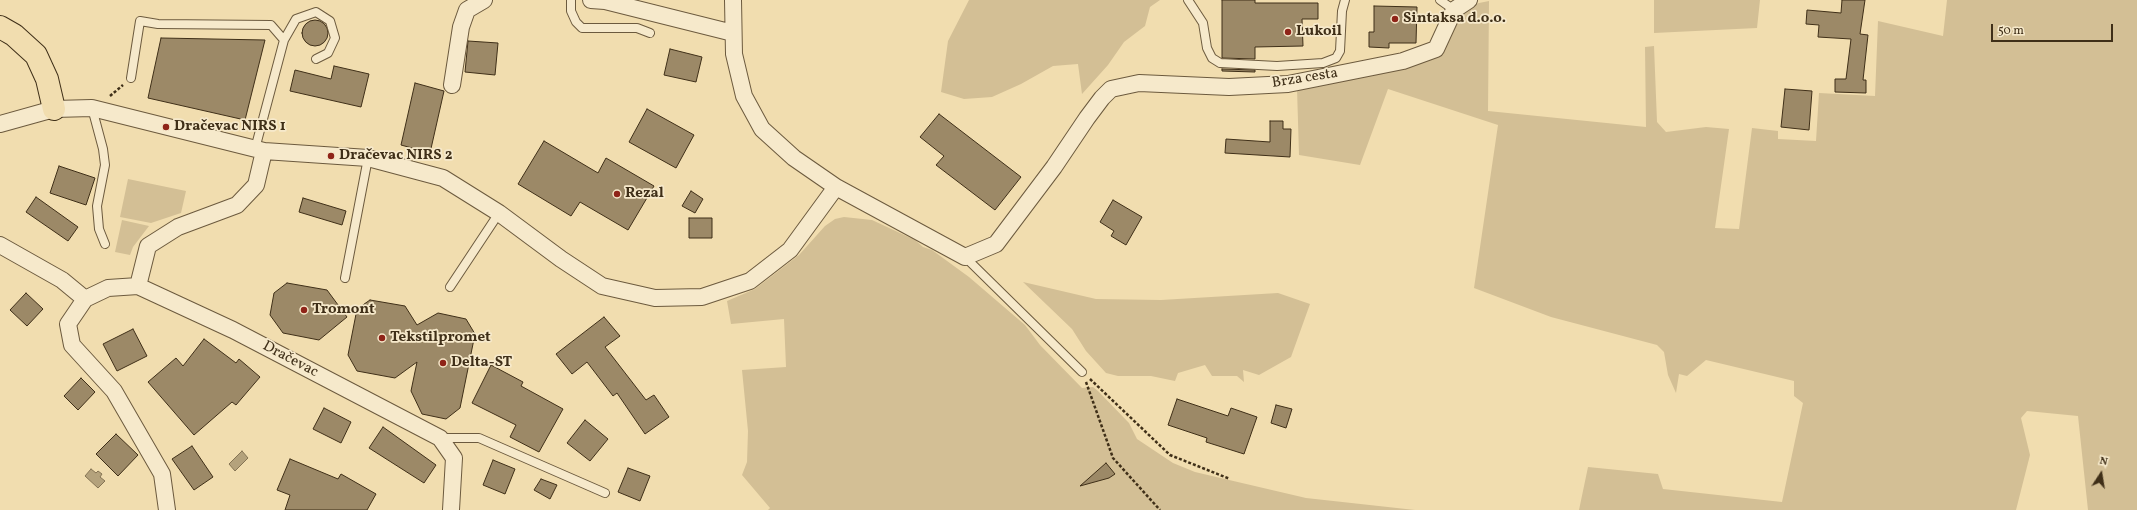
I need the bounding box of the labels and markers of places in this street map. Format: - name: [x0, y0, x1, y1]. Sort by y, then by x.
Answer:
- place label: Sintaksa d.o.o.: [1403, 10, 1506, 28]
- marker: Sintaksa d.o.o.: [1390, 14, 1400, 24]
- place label: Lukoil: [1296, 23, 1342, 41]
- marker: Lukoil: [1283, 27, 1293, 37]
- place label: Dračevac NIRS 1: [174, 118, 286, 136]
- marker: Dračevac NIRS 1: [161, 122, 171, 132]
- place label: Dračevac NIRS 2: [339, 147, 453, 165]
- marker: Dračevac NIRS 2: [326, 151, 336, 161]
- place label: Rezal: [625, 185, 664, 203]
- marker: Rezal: [612, 189, 622, 199]
- place label: Tromont: [312, 301, 375, 319]
- marker: Tromont: [299, 305, 309, 315]
- place label: Tekstilpromet: [390, 329, 491, 347]
- marker: Tekstilpromet: [377, 333, 387, 343]
- place label: Delta-ST: [451, 354, 512, 372]
- marker: Delta-ST: [438, 358, 448, 368]

